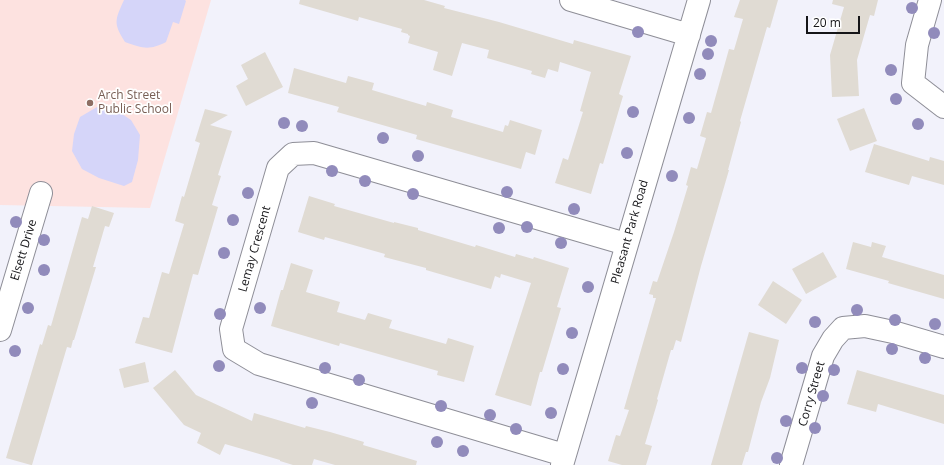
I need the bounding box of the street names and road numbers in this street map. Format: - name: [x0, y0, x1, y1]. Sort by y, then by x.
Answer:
- street label: Pleasant Park Road: [608, 178, 652, 286]
- street label: Lemay Crescent: [236, 204, 274, 294]
- street label: Elsett Drive: [8, 218, 40, 282]
- street label: Corry Street: [796, 360, 828, 428]

